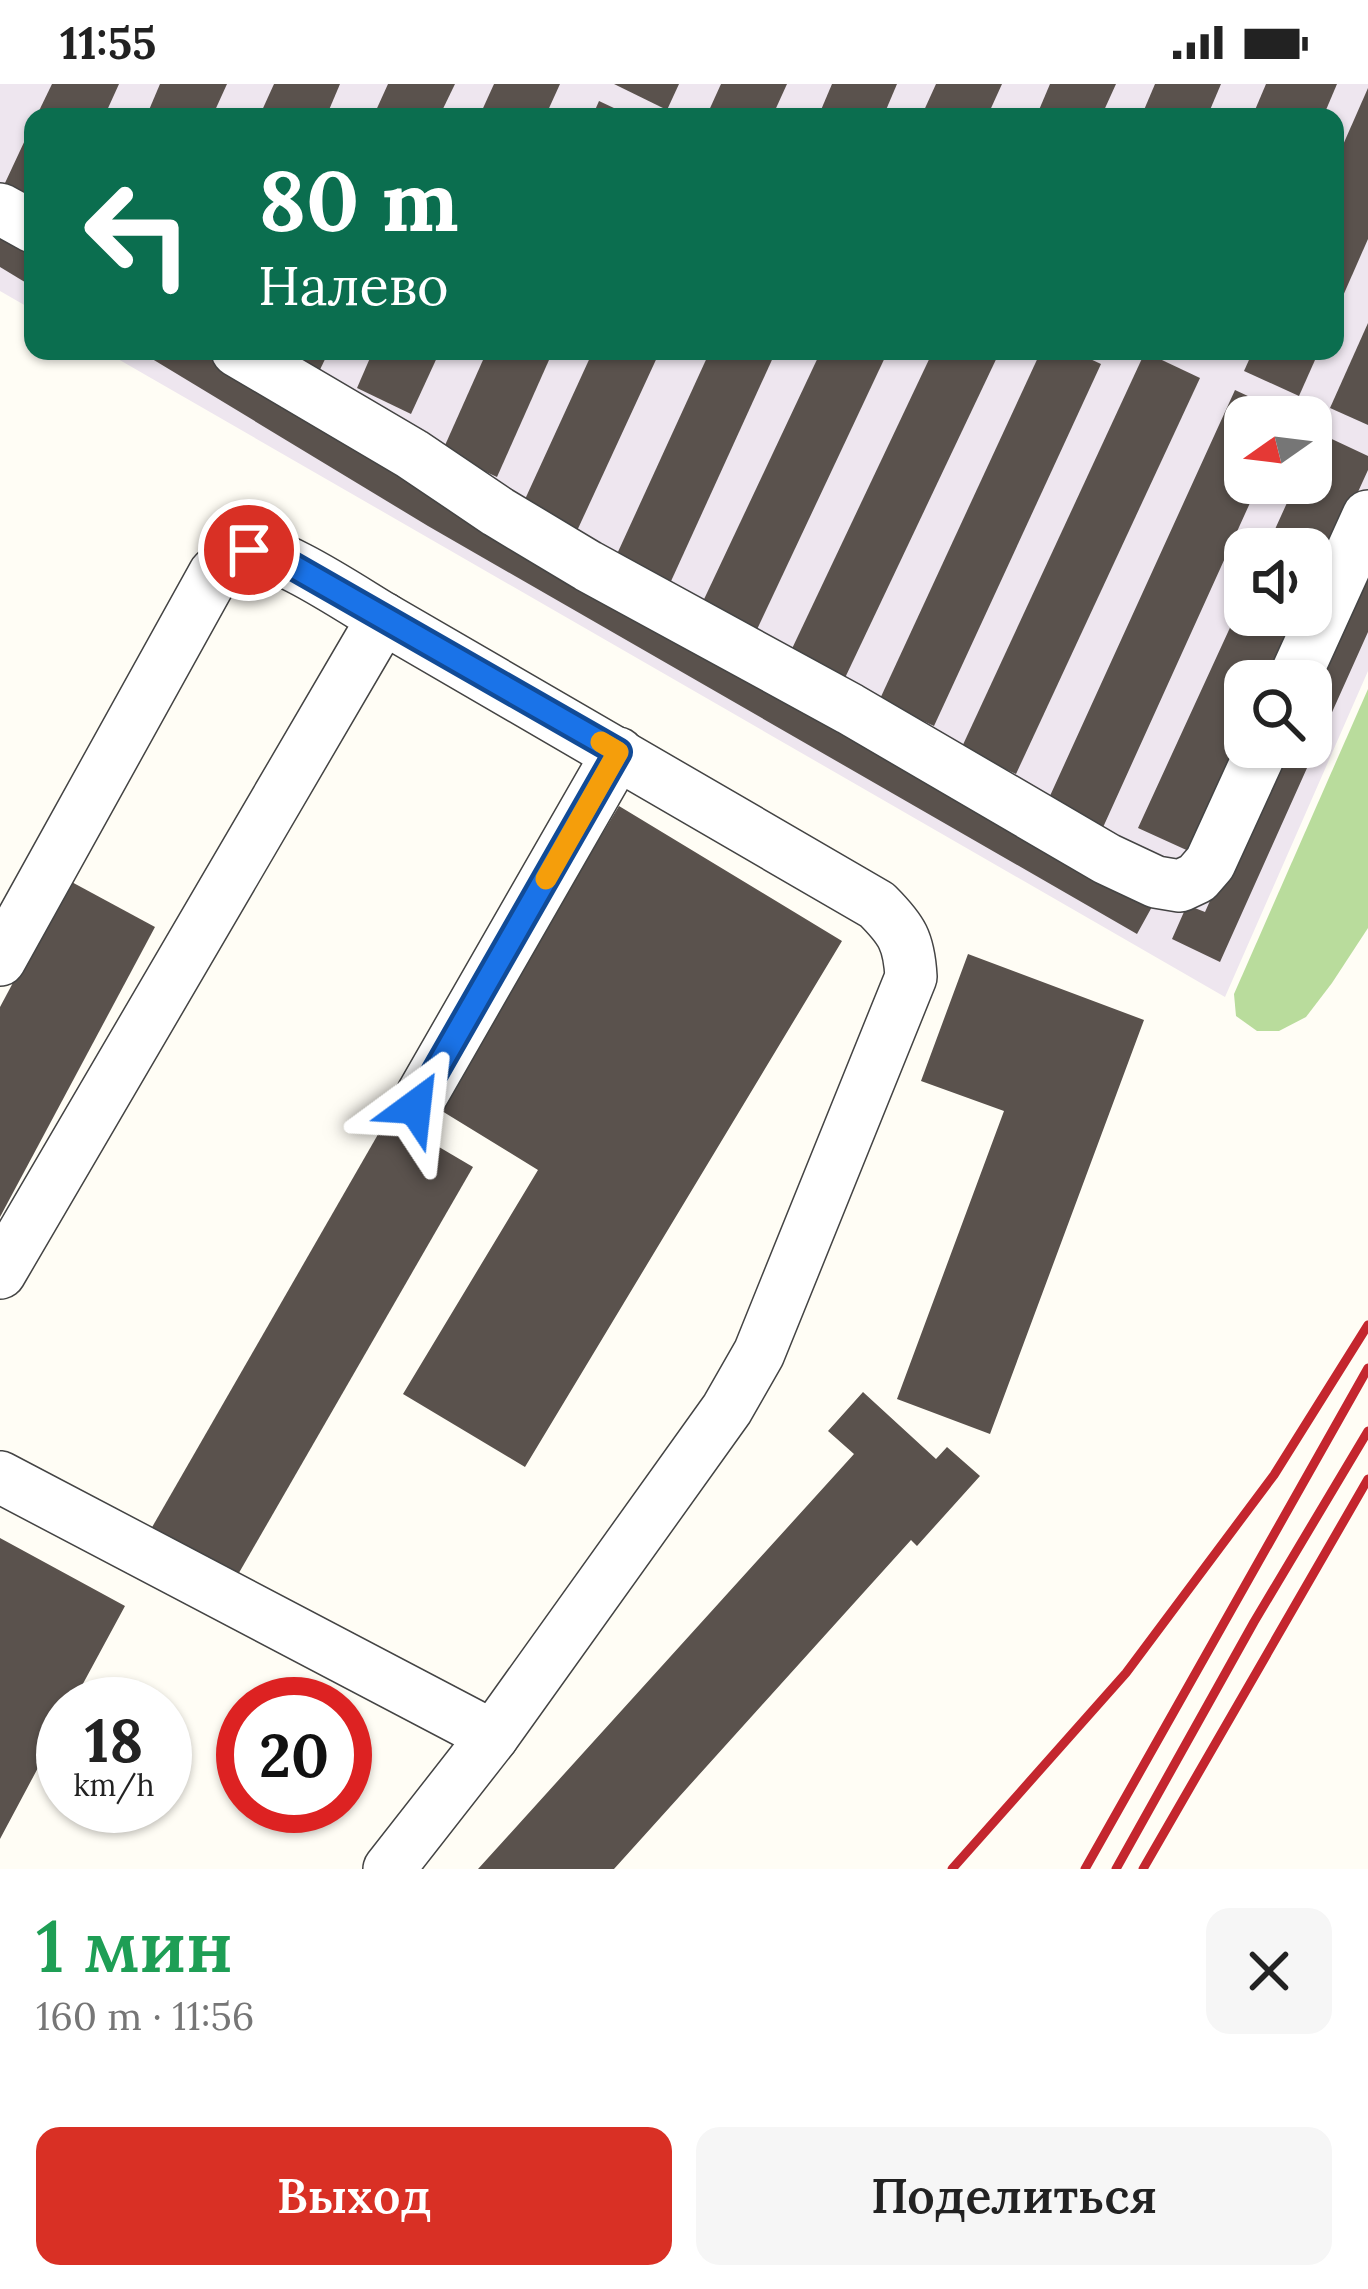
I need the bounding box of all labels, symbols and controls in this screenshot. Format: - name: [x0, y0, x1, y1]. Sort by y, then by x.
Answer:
- text: 11:55: [60, 14, 156, 71]
- text: 80 m: [258, 146, 459, 254]
- icon: left: [60, 156, 216, 312]
- text: Налево: [258, 251, 449, 320]
- north arrow: [1224, 396, 1332, 504]
- map controls: [1224, 396, 1332, 768]
- pin: [198, 499, 300, 601]
- icon: arrive: [216, 517, 282, 583]
- button: sound: [1224, 528, 1332, 636]
- button: search: [1224, 660, 1332, 768]
- position arrow: [352, 1044, 478, 1170]
- speed limit sign: 20: [216, 1677, 372, 1833]
- text: 18: [85, 1702, 143, 1778]
- text: km/h: [73, 1766, 155, 1804]
- text: 1 мин: [36, 1900, 233, 1992]
- button: close: [1206, 1908, 1332, 2034]
- text: 160 m · 11:56: [36, 1991, 254, 2041]
- button: Выход: [36, 2127, 672, 2265]
- button: Поделиться: [696, 2127, 1332, 2265]

